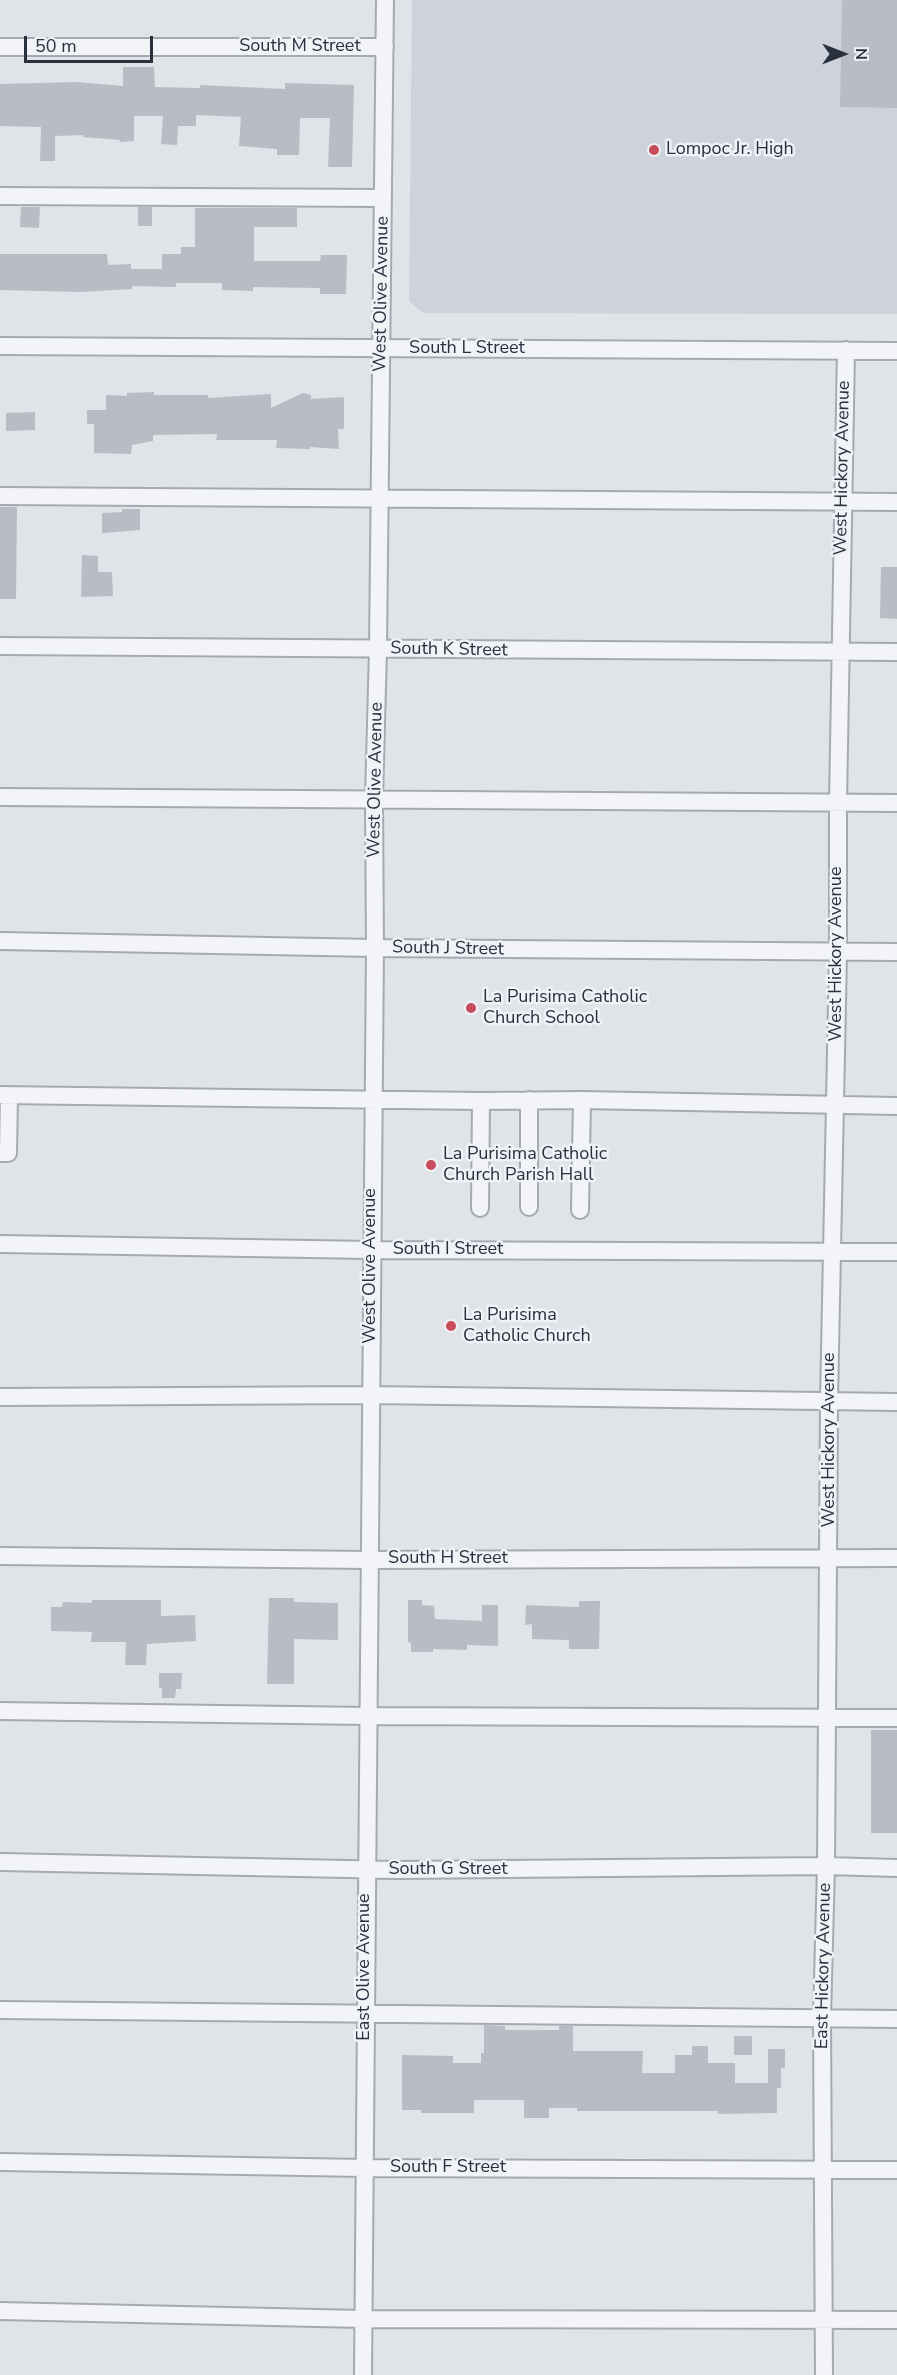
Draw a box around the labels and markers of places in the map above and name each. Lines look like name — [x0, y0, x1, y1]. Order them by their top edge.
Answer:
place label: Lompoc Jr. High — [666, 139, 794, 161]
marker: Lompoc Jr. High — [647, 143, 661, 157]
place label: La Purisima Catholic Church School — [483, 987, 647, 1030]
marker: La Purisima Catholic Church School — [464, 1001, 478, 1015]
place label: La Purisima Catholic Church Parish Hall — [443, 1144, 607, 1186]
marker: La Purisima Catholic Church Parish Hall — [424, 1158, 438, 1172]
place label: La Purisima Catholic Church — [463, 1305, 591, 1348]
marker: La Purisima Catholic Church — [444, 1319, 458, 1333]

